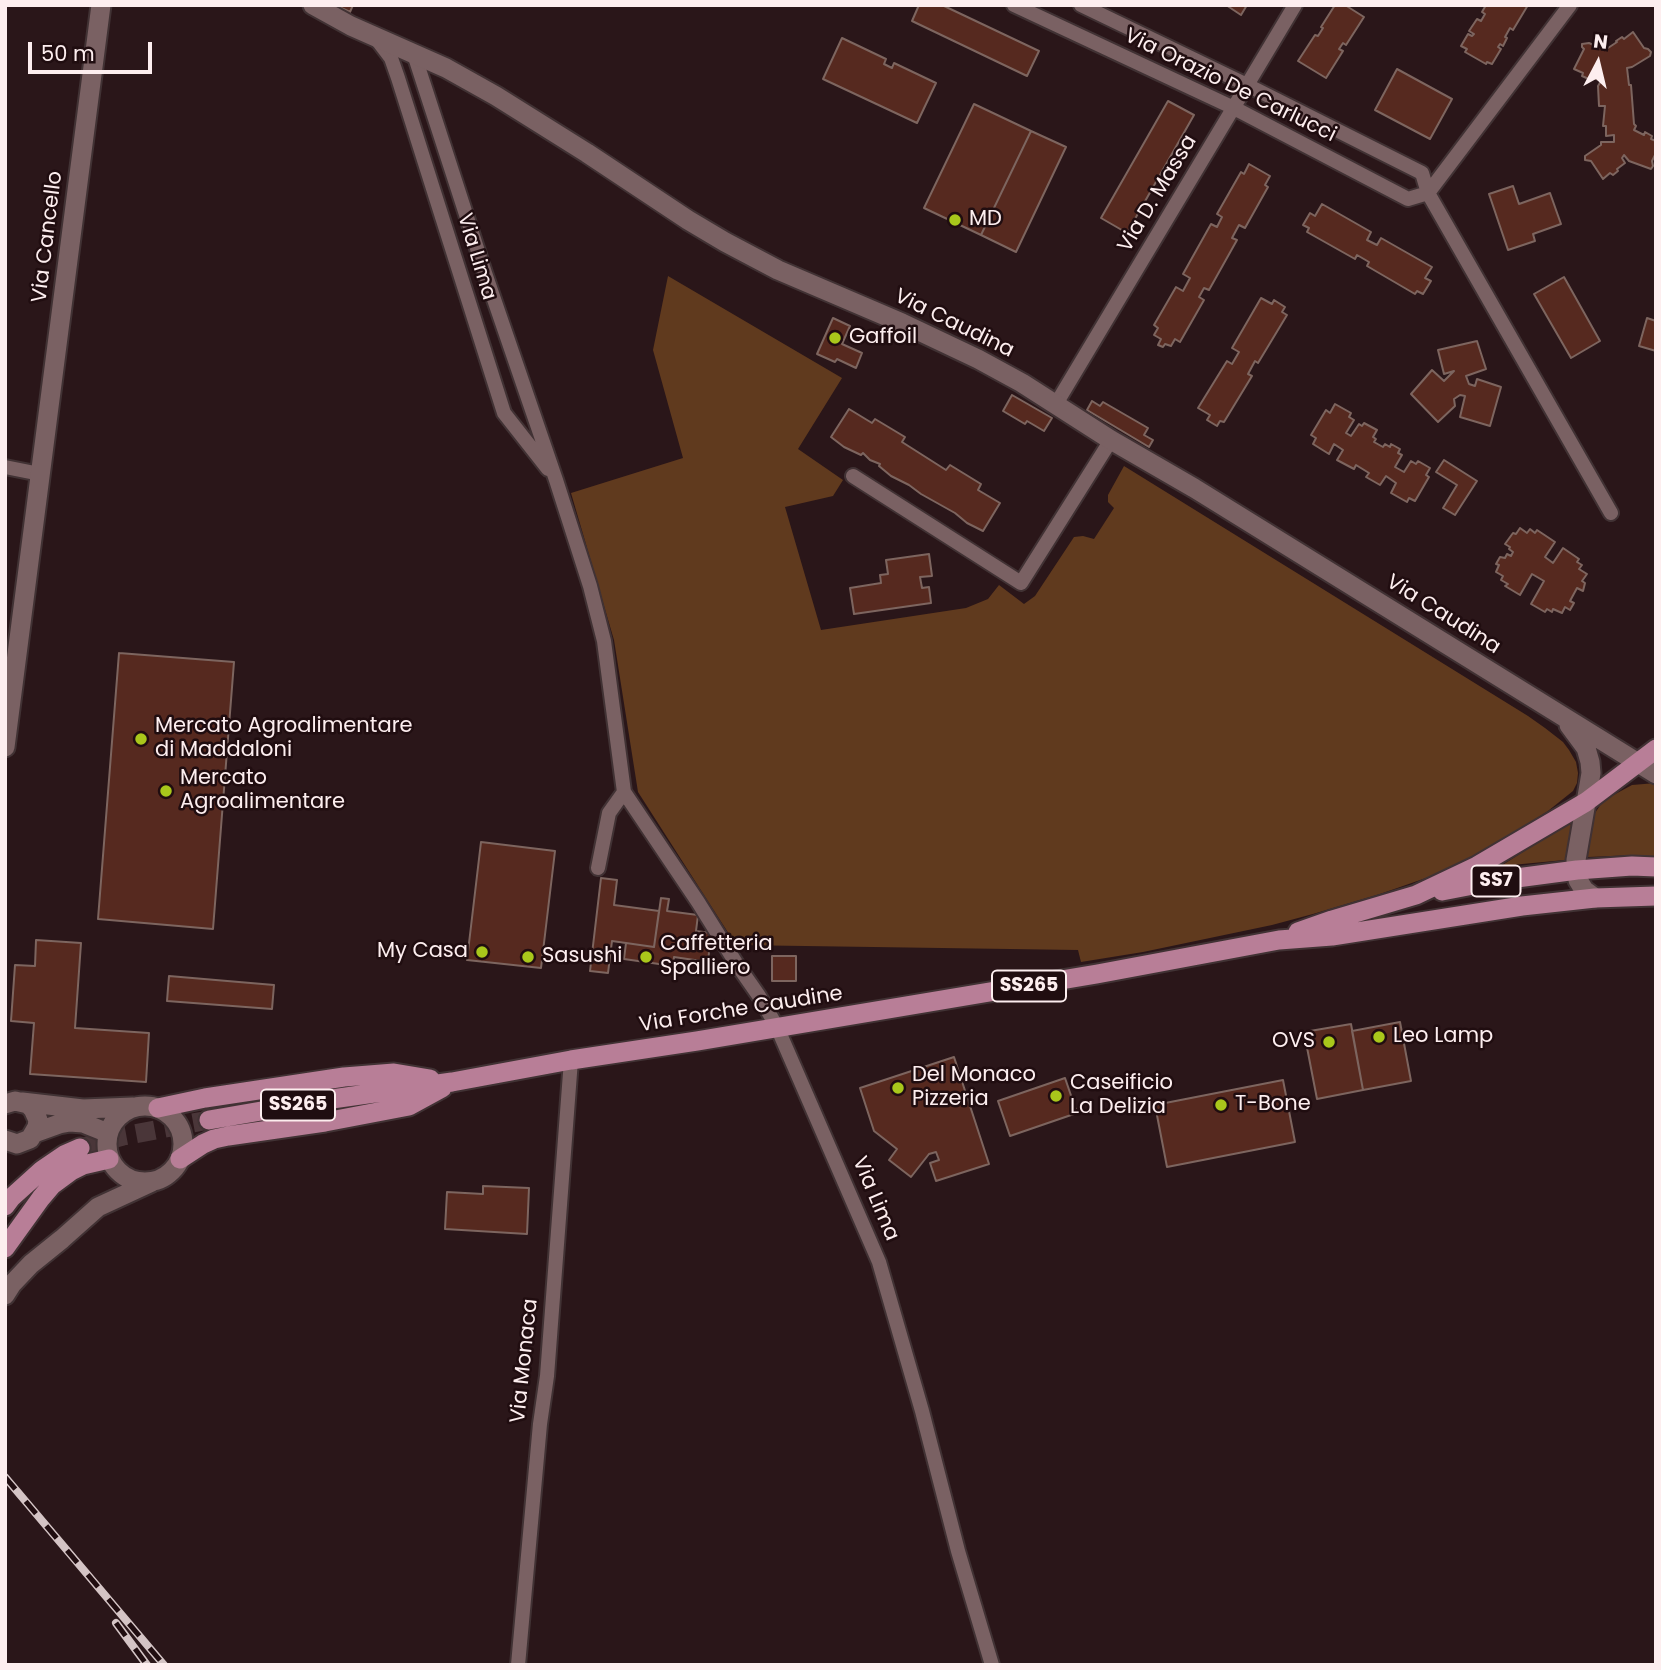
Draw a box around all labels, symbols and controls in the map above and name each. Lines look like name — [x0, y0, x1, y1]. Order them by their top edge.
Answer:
street label: Via Orazio De Carlucci — [1120, 24, 1340, 148]
text: N — [1592, 27, 1609, 56]
scale bar — [32, 28, 156, 72]
north arrow — [1563, 28, 1633, 98]
text: 50 m — [41, 39, 95, 68]
street label: Via D. Massa — [1113, 131, 1203, 257]
street label: Via Cancello — [27, 170, 69, 304]
place label: MD — [969, 207, 1002, 233]
street label: Via Lima — [451, 211, 501, 303]
marker: MD — [947, 212, 963, 228]
street label: Via Caudina — [890, 284, 1018, 364]
place label: Gaffoil — [849, 325, 917, 351]
marker: Gaffoil — [827, 330, 843, 346]
street label: Via Caudina — [1381, 570, 1505, 660]
place label: Mercato Agroalimentare di Maddaloni — [155, 714, 413, 764]
marker: Mercato Agroalimentare di Maddaloni — [133, 731, 149, 747]
place label: Mercato Agroalimentare — [180, 766, 345, 816]
marker: Mercato Agroalimentare — [158, 783, 174, 799]
road number: SS7 — [1472, 866, 1520, 897]
place label: Caffetteria Spalliero — [660, 932, 773, 982]
place label: My Casa — [377, 939, 468, 965]
marker: My Casa — [474, 944, 490, 960]
place label: Sasushi — [542, 944, 622, 970]
marker: Sasushi — [520, 949, 536, 965]
marker: Caffetteria Spalliero — [638, 949, 654, 965]
road number: SS265 — [992, 970, 1066, 1002]
street label: Via Forche Caudine — [638, 981, 844, 1039]
place label: Leo Lamp — [1393, 1024, 1493, 1050]
place label: OVS — [1272, 1029, 1315, 1055]
marker: Leo Lamp — [1371, 1029, 1387, 1045]
marker: OVS — [1321, 1034, 1337, 1050]
place label: Del Monaco Pizzeria — [912, 1063, 1036, 1113]
place label: Caseificio La Delizia — [1070, 1071, 1173, 1121]
marker: Del Monaco Pizzeria — [890, 1080, 906, 1096]
marker: Caseificio La Delizia — [1048, 1088, 1064, 1104]
road number: SS265 — [261, 1090, 335, 1120]
place label: T-Bone — [1235, 1092, 1311, 1118]
marker: T-Bone — [1213, 1097, 1229, 1113]
street label: Via Lima — [846, 1153, 904, 1245]
street label: Via Monaca — [506, 1297, 544, 1425]

